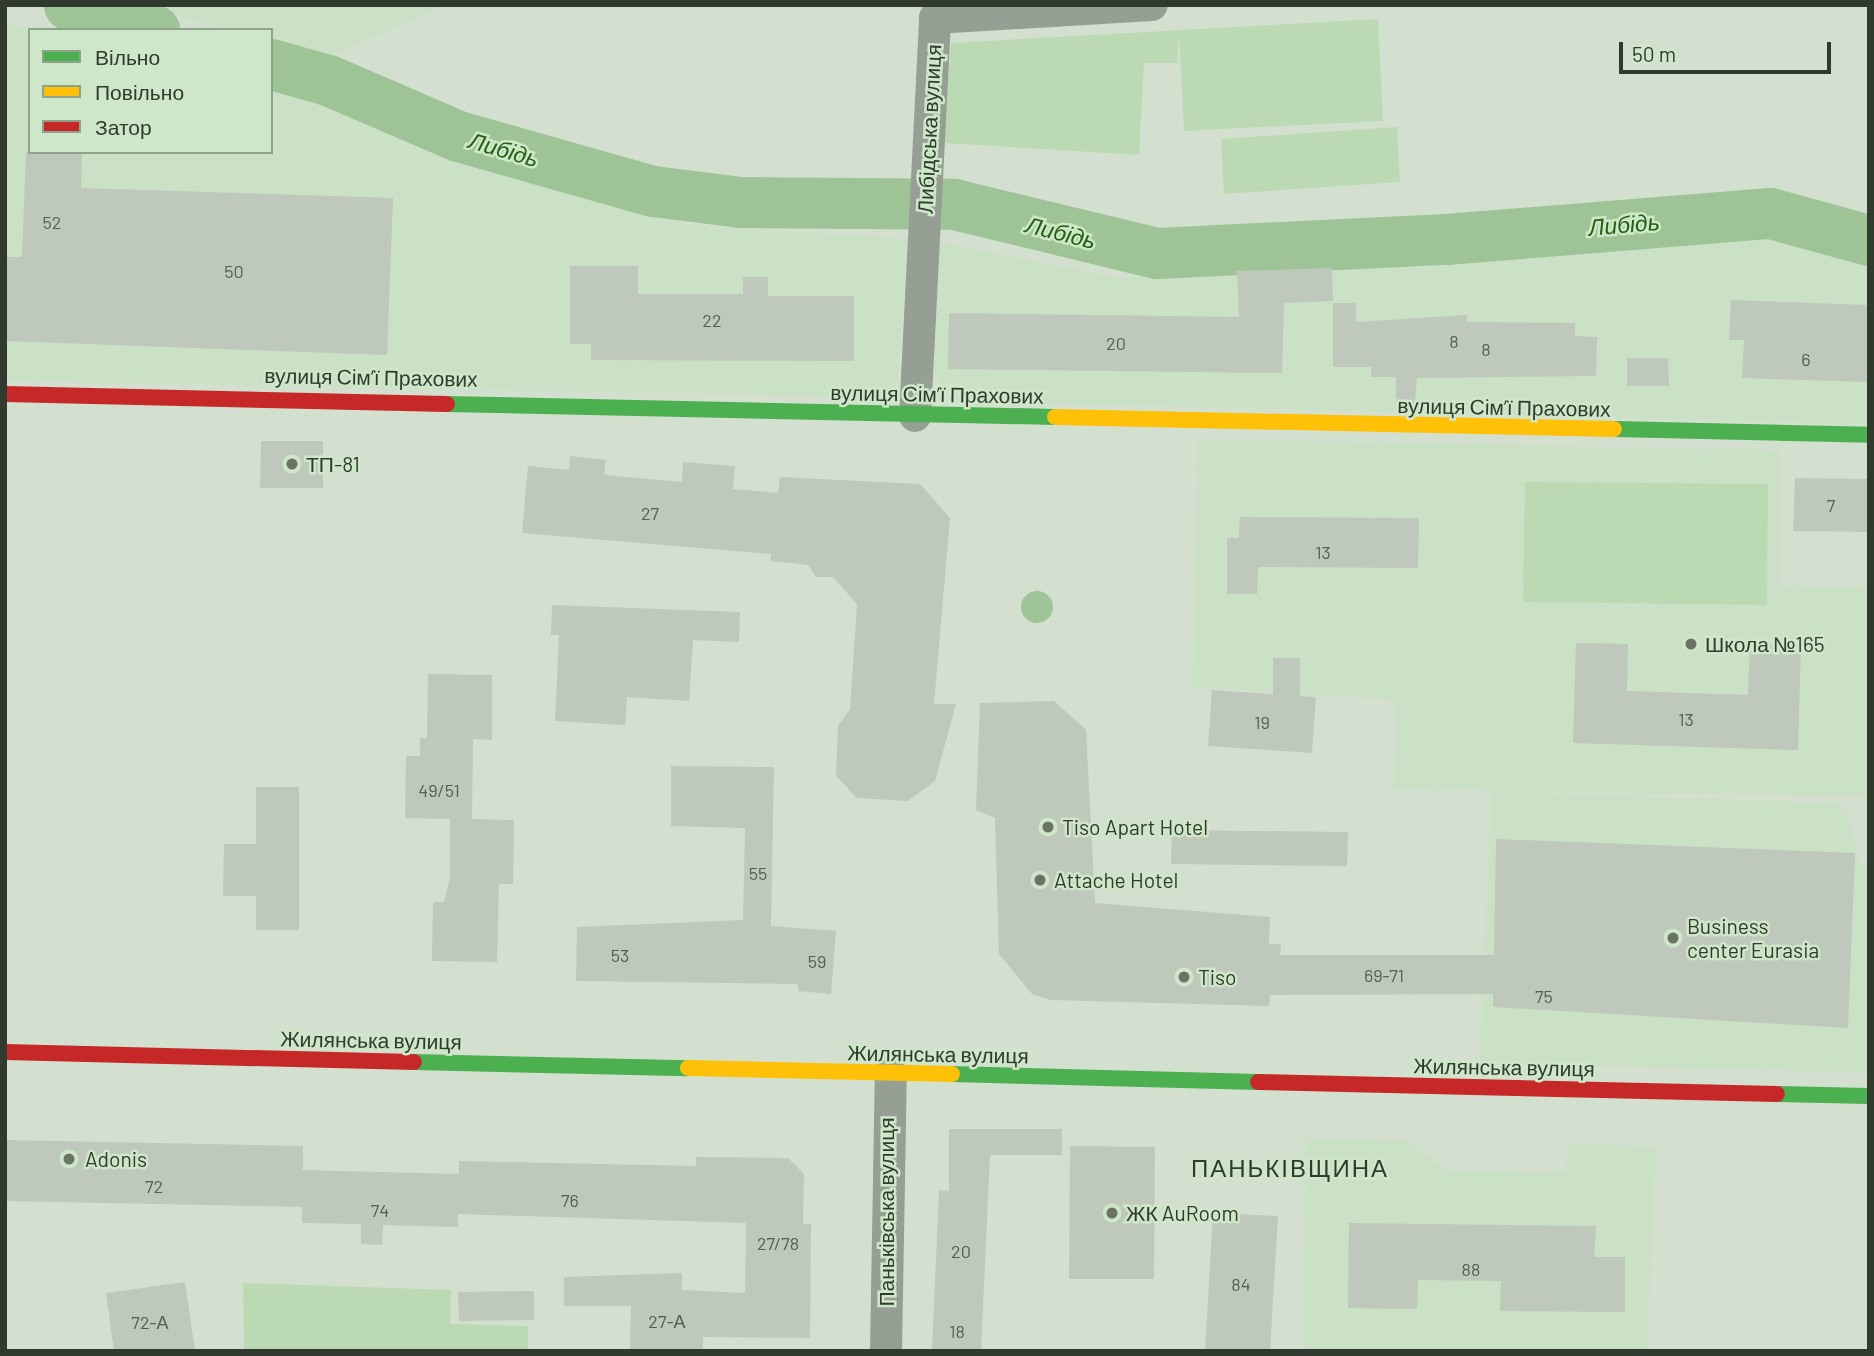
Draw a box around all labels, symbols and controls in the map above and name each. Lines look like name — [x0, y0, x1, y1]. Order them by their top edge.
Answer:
legend — [28, 28, 273, 154]
scale bar — [1622, 28, 1834, 72]
text: 50 m — [1632, 41, 1676, 66]
text: Вільно — [95, 44, 160, 69]
street label: Либідська вулиця — [912, 44, 946, 214]
text: Повільно — [95, 79, 184, 104]
text: Затор — [95, 114, 152, 139]
water label: Либідь — [466, 126, 542, 172]
water label: Либідь — [1587, 207, 1661, 241]
water label: Либідь — [1023, 210, 1099, 254]
house number: 52 — [43, 211, 61, 233]
house number: 50 — [224, 260, 244, 282]
house number: 22 — [702, 309, 722, 331]
house number: 8 — [1449, 330, 1459, 352]
house number: 20 — [1106, 332, 1126, 354]
house number: 8 — [1481, 338, 1491, 360]
house number: 6 — [1801, 348, 1811, 370]
street label: вулиця Сімʼї Прахових — [264, 363, 478, 391]
street label: вулиця Сімʼї Прахових — [830, 380, 1044, 408]
street label: вулиця Сімʼї Прахових — [1397, 393, 1611, 421]
place label: ТП-81 — [306, 451, 360, 477]
marker: ТП-81 — [284, 456, 300, 472]
house number: 7 — [1827, 494, 1835, 516]
house number: 27 — [641, 502, 659, 524]
house number: 13 — [1315, 541, 1331, 563]
place label: Школа №165 — [1705, 631, 1825, 657]
marker: Школа №165 — [1683, 636, 1699, 652]
house number: 13 — [1678, 708, 1694, 730]
house number: 19 — [1254, 711, 1270, 733]
house number: 49/51 — [418, 779, 460, 801]
place label: Tiso Apart Hotel — [1062, 814, 1208, 840]
marker: Tiso Apart Hotel — [1040, 819, 1056, 835]
house number: 55 — [749, 862, 767, 884]
place label: Attache Hotel — [1054, 867, 1178, 893]
marker: Attache Hotel — [1032, 872, 1048, 888]
place label: Business center Eurasia — [1687, 913, 1819, 963]
marker: Business center Eurasia — [1665, 930, 1681, 946]
house number: 53 — [611, 944, 629, 966]
house number: 59 — [808, 950, 826, 972]
place label: Tiso — [1198, 964, 1237, 990]
house number: 69-71 — [1364, 964, 1404, 986]
marker: Tiso — [1176, 969, 1192, 985]
house number: 75 — [1535, 985, 1553, 1007]
street label: Жилянська вулиця — [280, 1026, 462, 1054]
street label: Жилянська вулиця — [847, 1040, 1029, 1068]
street label: Жилянська вулиця — [1413, 1053, 1595, 1081]
street label: Паньківська вулиця — [873, 1117, 899, 1307]
place label: Adonis — [85, 1146, 147, 1172]
marker: Adonis — [59, 1149, 79, 1169]
district label: ПАНЬКІВЩИНА — [1192, 1154, 1388, 1182]
house number: 72 — [145, 1175, 163, 1197]
house number: 76 — [561, 1189, 579, 1211]
house number: 74 — [371, 1199, 389, 1221]
place label: ЖК AuRoom — [1126, 1200, 1239, 1226]
marker: ЖК AuRoom — [1104, 1205, 1120, 1221]
house number: 27/78 — [757, 1232, 799, 1254]
house number: 20 — [951, 1240, 971, 1262]
house number: 88 — [1462, 1258, 1480, 1280]
house number: 84 — [1231, 1273, 1251, 1295]
house number: 27-А — [648, 1310, 686, 1332]
house number: 72-А — [131, 1311, 169, 1333]
house number: 18 — [949, 1320, 965, 1342]

